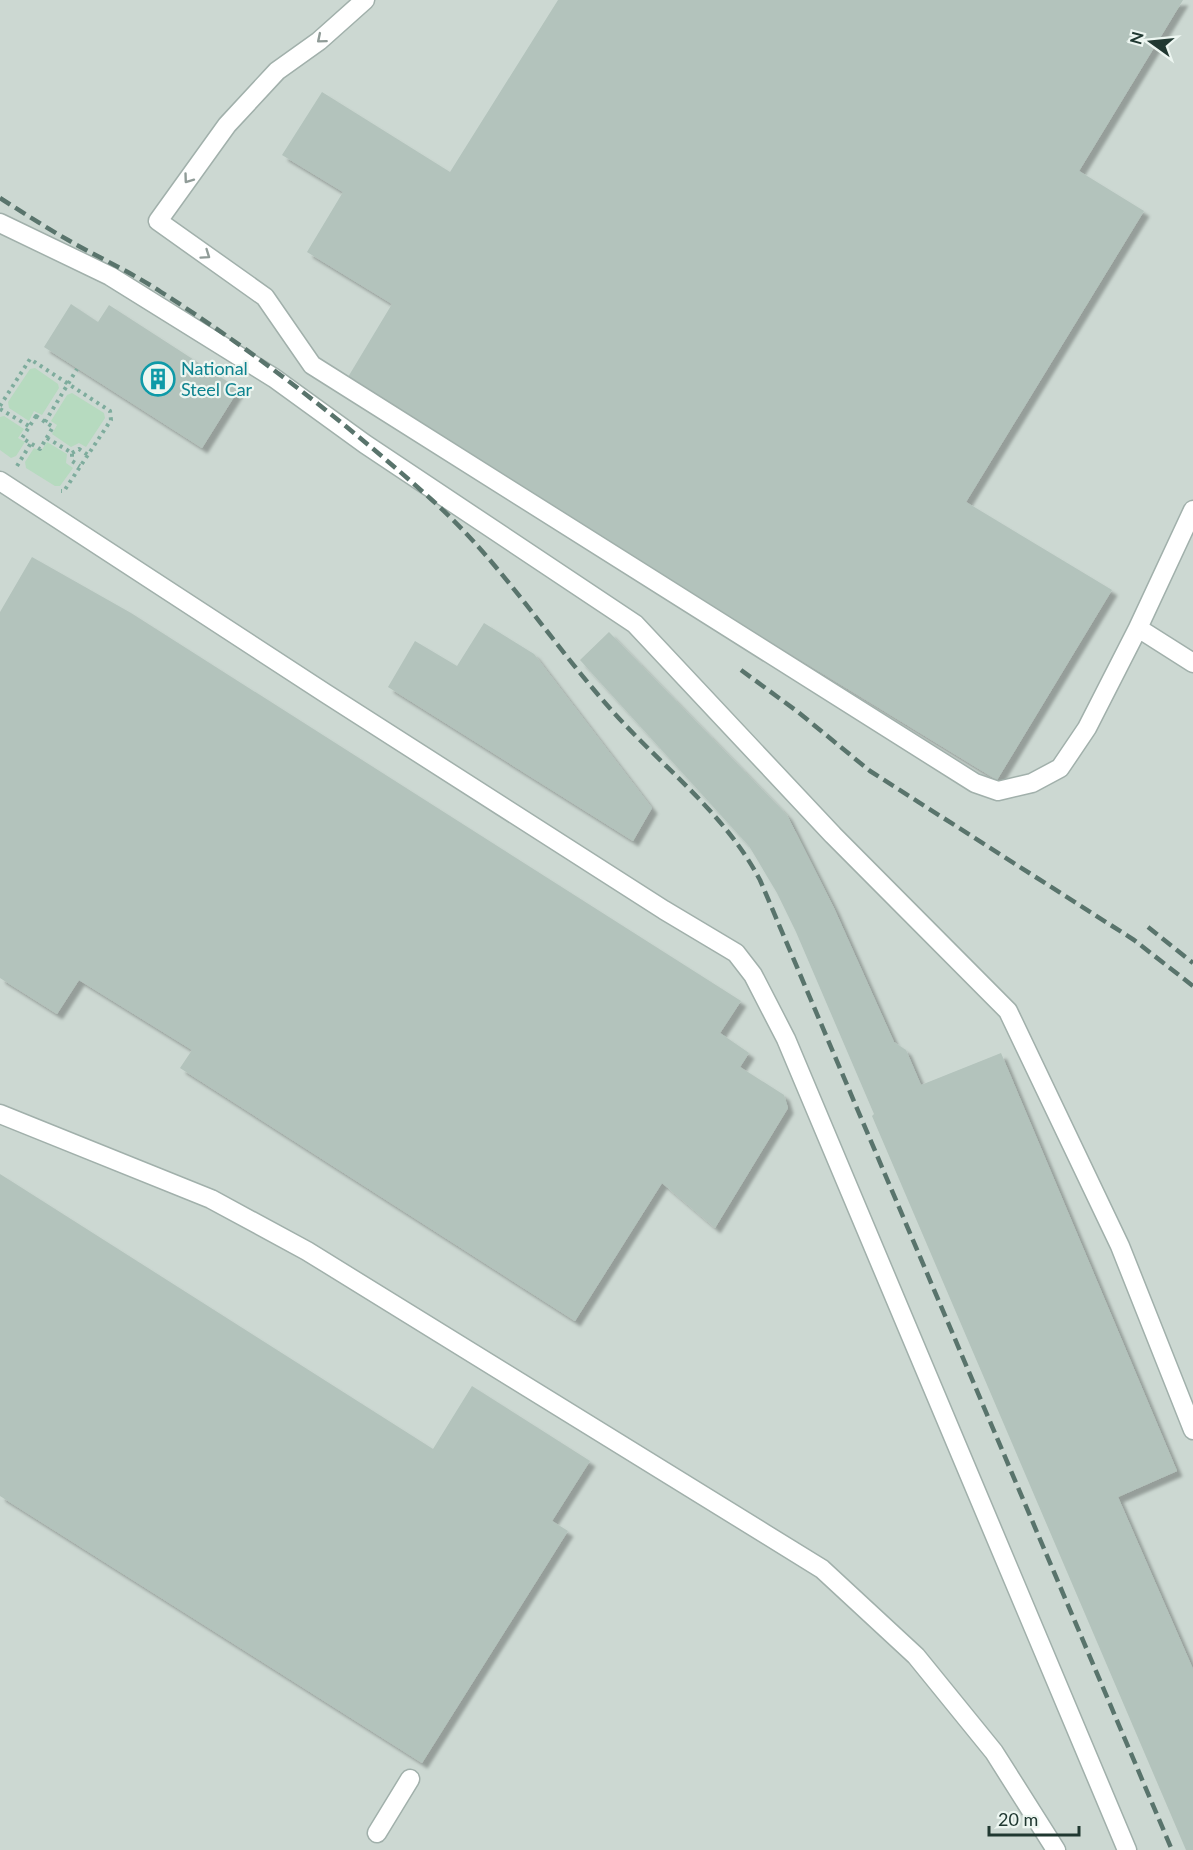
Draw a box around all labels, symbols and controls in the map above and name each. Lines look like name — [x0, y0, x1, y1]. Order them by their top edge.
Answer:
north arrow — [1121, 12, 1181, 72]
text: N — [1125, 30, 1147, 46]
one-way arrow — [317, 32, 328, 43]
one-way arrow — [184, 173, 195, 184]
one-way arrow — [199, 247, 210, 258]
place label: National Steel Car — [181, 357, 253, 400]
building icon: National Steel Car — [140, 361, 176, 397]
scale bar — [989, 1799, 1079, 1837]
text: 20 m — [998, 1808, 1038, 1830]

